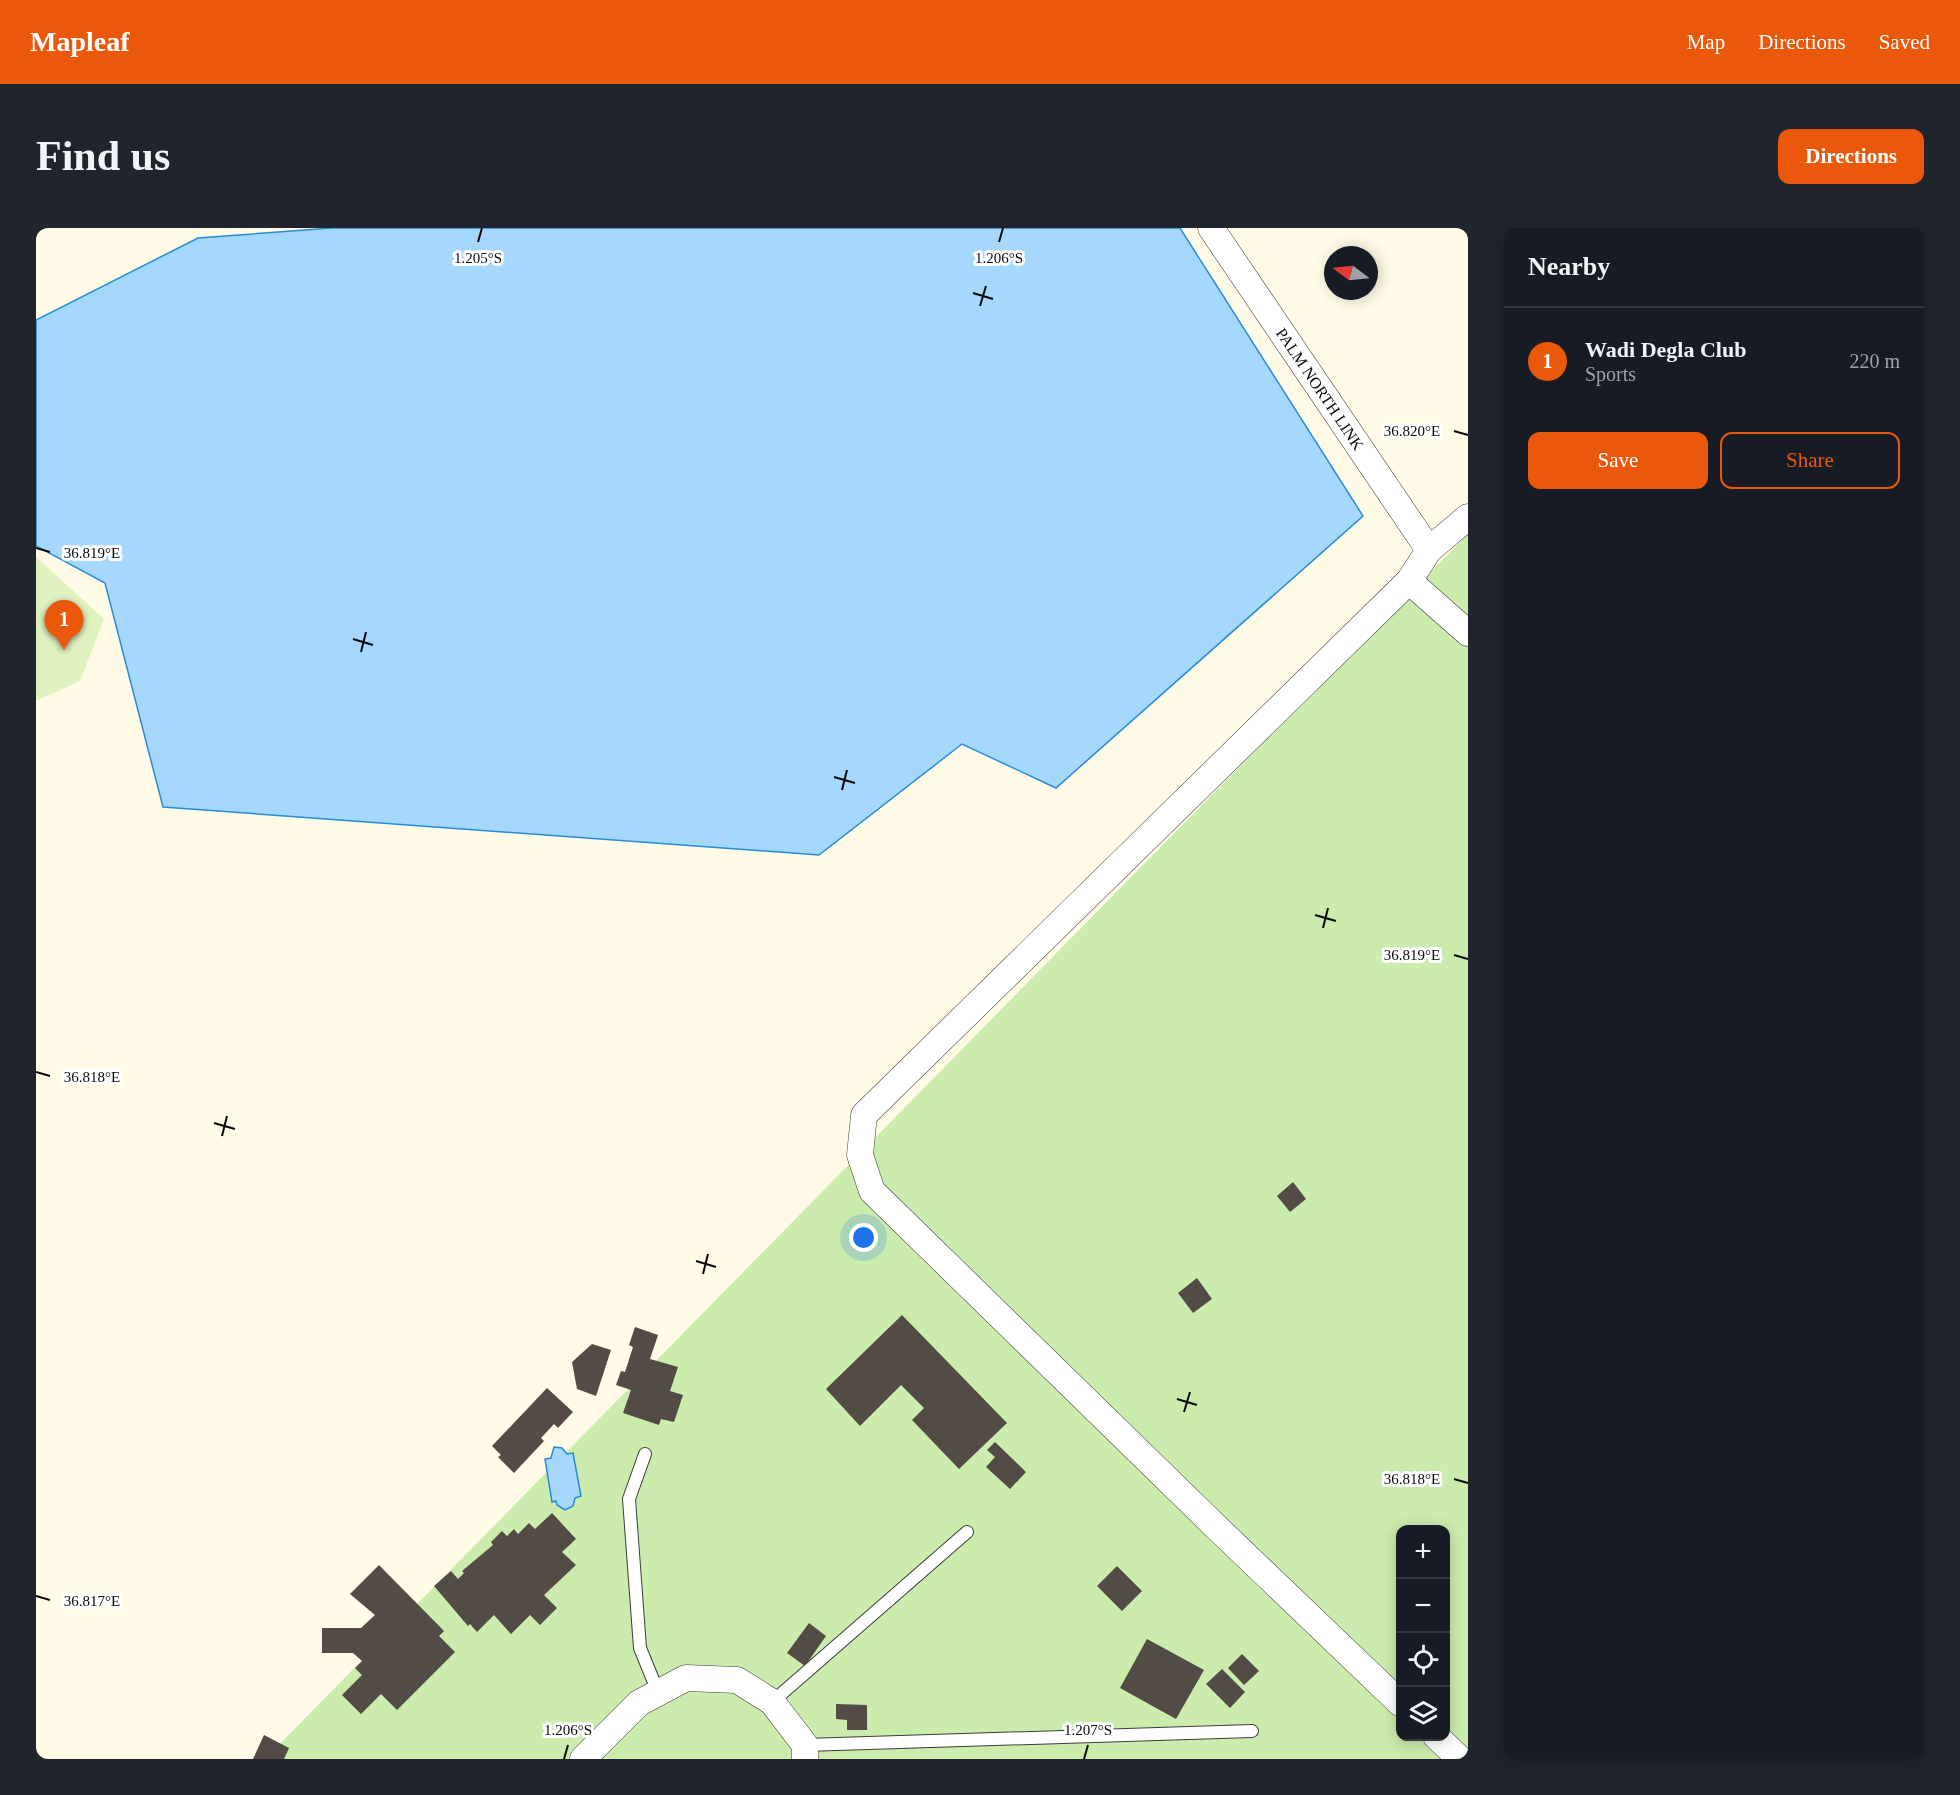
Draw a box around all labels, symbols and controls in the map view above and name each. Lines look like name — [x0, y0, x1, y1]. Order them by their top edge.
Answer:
text: Mapleaf — [30, 26, 130, 57]
text: Map — [1687, 30, 1725, 54]
text: Directions — [1758, 30, 1846, 54]
text: Saved — [1879, 30, 1930, 54]
button: Directions — [1778, 129, 1924, 184]
text: Find us — [36, 133, 170, 179]
north arrow — [1324, 246, 1378, 300]
text: 1.205°S — [454, 250, 502, 266]
text: 1.206°S — [975, 250, 1023, 266]
text: Nearby — [1528, 252, 1610, 281]
street label: PALM NORTH LINK — [1273, 325, 1367, 454]
text: Wadi Degla Club — [1585, 337, 1746, 362]
text: 1 — [1543, 350, 1553, 372]
text: 220 m — [1849, 350, 1900, 372]
text: Sports — [1585, 363, 1636, 385]
text: 36.820°E — [1384, 423, 1440, 439]
button: Save — [1528, 432, 1708, 489]
button: Share — [1720, 432, 1900, 489]
text: 36.819°E — [64, 545, 120, 561]
pin: 1 — [45, 600, 84, 650]
text: 36.819°E — [1384, 947, 1440, 963]
text: 36.818°E — [64, 1069, 120, 1085]
your location — [849, 1223, 878, 1252]
text: 36.818°E — [1384, 1471, 1440, 1487]
map controls — [1396, 1525, 1450, 1741]
button: + — [1396, 1525, 1450, 1579]
button: − — [1396, 1579, 1450, 1633]
text: 36.817°E — [64, 1593, 120, 1609]
button: locate — [1396, 1633, 1450, 1687]
button: layers — [1396, 1687, 1450, 1741]
text: 1.206°S — [544, 1722, 592, 1738]
text: 1.207°S — [1064, 1722, 1112, 1738]

